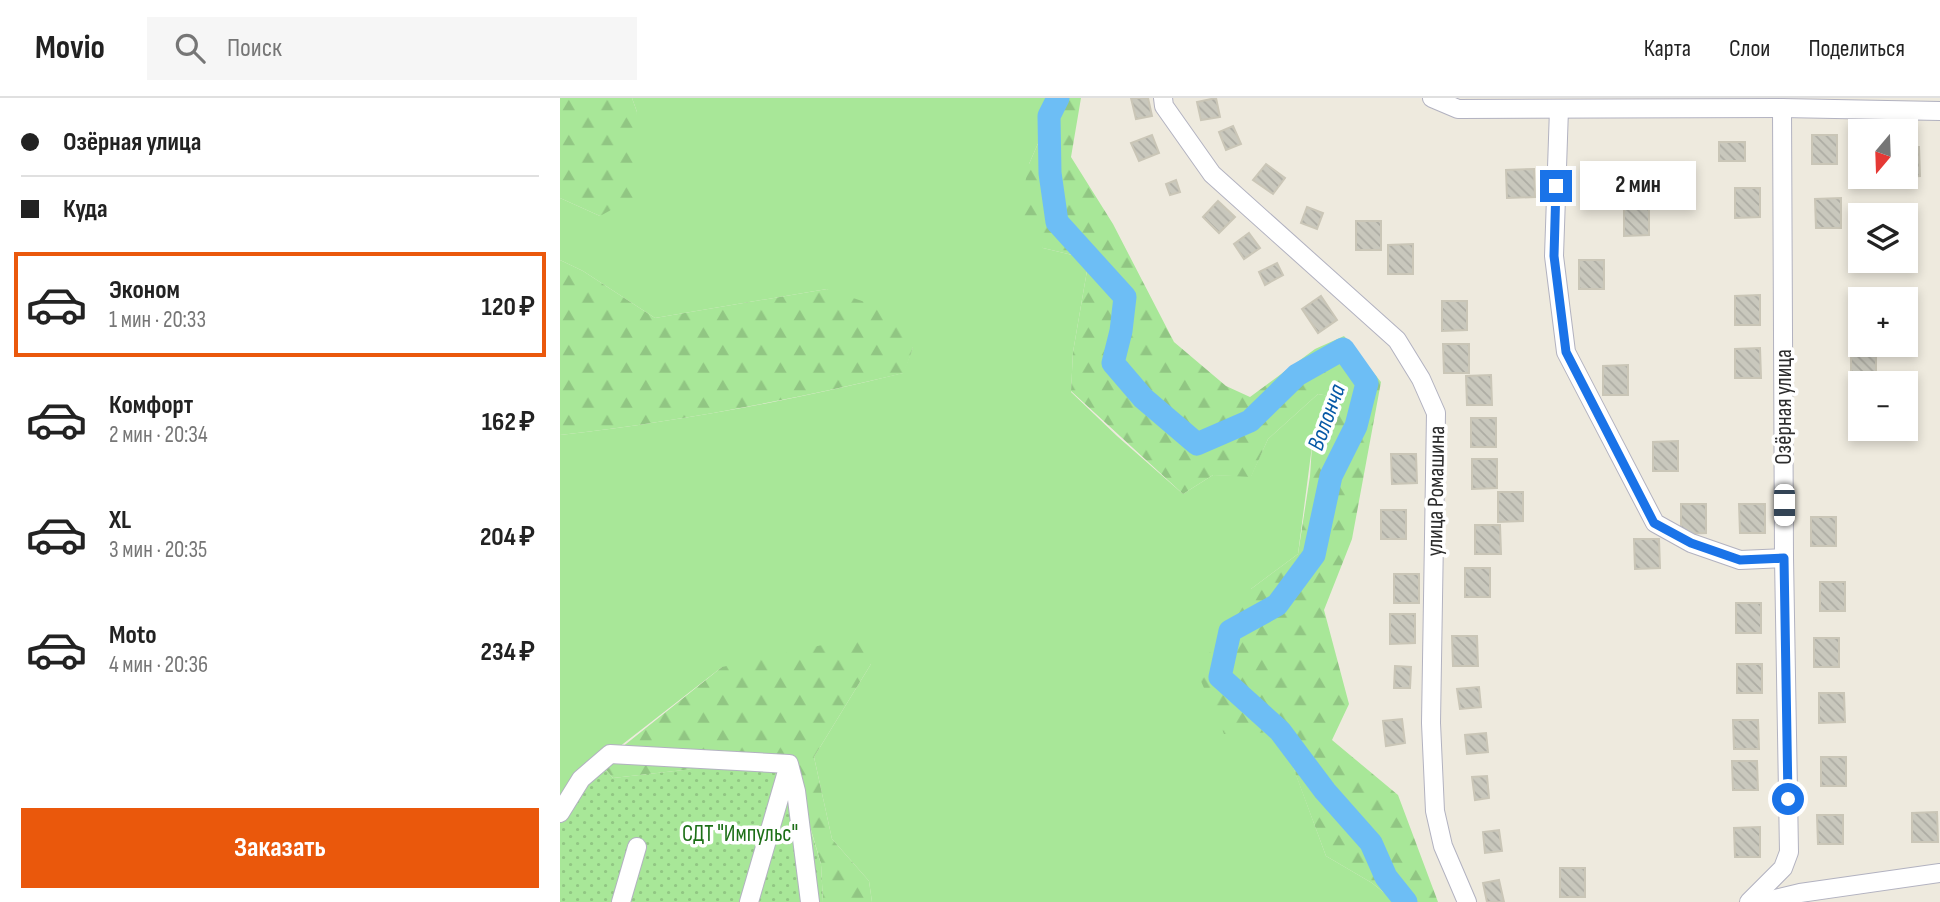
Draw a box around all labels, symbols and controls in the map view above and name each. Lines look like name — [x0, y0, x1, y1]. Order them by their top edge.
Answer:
search box — [147, 17, 637, 80]
text: Movio — [35, 28, 105, 68]
icon: search — [171, 29, 209, 67]
text: Поиск — [227, 33, 282, 64]
text: Карта — [1644, 34, 1691, 63]
text: Слои — [1729, 34, 1770, 63]
text: Поделиться — [1808, 34, 1905, 63]
north arrow — [1848, 119, 1918, 189]
map controls — [1848, 119, 1918, 441]
text: Озёрная улица — [63, 127, 202, 158]
callout: 2 мин — [1580, 162, 1696, 210]
route end — [1540, 170, 1572, 202]
text: 2 мин — [1615, 171, 1661, 199]
text: Куда — [63, 194, 108, 225]
button: layers — [1848, 203, 1918, 273]
icon: car — [25, 273, 88, 336]
text: Эконом — [109, 275, 180, 306]
button: + — [1848, 287, 1918, 357]
text: 120 ₽ — [482, 292, 535, 323]
text: 1 мин · 20:33 — [109, 306, 206, 334]
street label: Озёрная улица — [1770, 349, 1798, 465]
button: − — [1848, 371, 1918, 441]
water label: Волонча — [1301, 380, 1352, 454]
icon: car — [25, 388, 88, 451]
text: Комфорт — [109, 390, 193, 421]
text: 162 ₽ — [482, 407, 535, 438]
text: 2 мин · 20:34 — [109, 421, 208, 449]
street label: улица Ромашина — [1421, 425, 1451, 557]
car — [1774, 484, 1795, 526]
icon: car — [25, 503, 88, 566]
text: XL — [109, 505, 131, 536]
text: 204 ₽ — [480, 522, 535, 553]
text: 3 мин · 20:35 — [109, 536, 207, 564]
icon: car — [25, 618, 88, 681]
text: Moto — [109, 620, 157, 651]
text: 234 ₽ — [481, 637, 535, 668]
text: 4 мин · 20:36 — [109, 651, 208, 679]
route start — [1772, 783, 1804, 815]
button: Заказать — [21, 808, 539, 888]
park label: СДТ "Импульс" — [682, 820, 798, 848]

